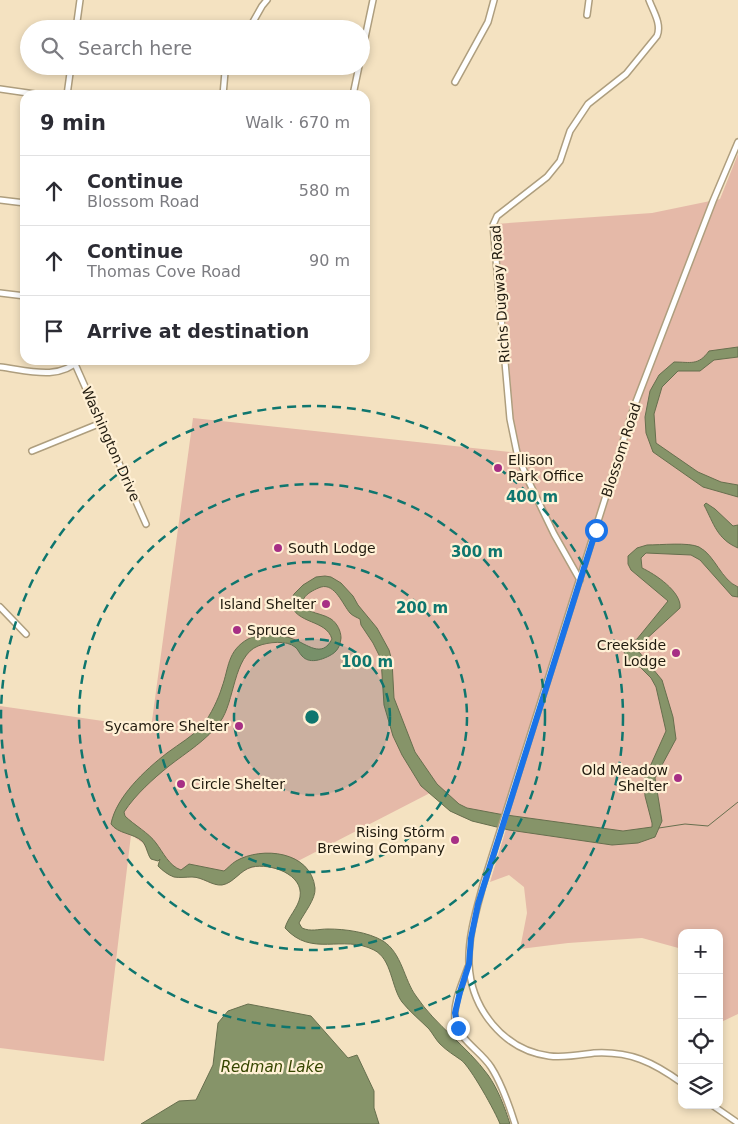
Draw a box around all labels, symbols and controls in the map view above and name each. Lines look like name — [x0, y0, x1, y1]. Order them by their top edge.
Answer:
search box — [20, 20, 370, 75]
icon: search — [38, 34, 66, 62]
text: Search here — [78, 37, 192, 59]
text: 9 min — [40, 111, 106, 135]
text: Walk · 670 m — [245, 113, 350, 132]
text: Continue — [87, 170, 183, 192]
icon: ahead — [40, 177, 68, 205]
text: 580 m — [299, 181, 350, 200]
text: Blossom Road — [87, 192, 200, 211]
street label: Richs Dugway Road — [487, 224, 513, 364]
text: Continue — [87, 240, 183, 262]
icon: ahead — [40, 247, 68, 275]
text: 90 m — [309, 251, 350, 270]
text: Thomas Cove Road — [87, 262, 241, 281]
icon: arrive — [40, 317, 68, 345]
text: Arrive at destination — [87, 320, 309, 342]
street label: Washington Drive — [78, 384, 144, 504]
street label: Blossom Road — [598, 401, 644, 499]
place label: Ellison Park Office — [508, 452, 584, 484]
marker: Ellison Park Office — [492, 462, 504, 474]
text: 400 m — [506, 488, 558, 506]
route start — [585, 519, 608, 542]
place label: South Lodge — [288, 540, 376, 556]
marker: South Lodge — [272, 542, 284, 554]
text: 300 m — [451, 543, 503, 561]
place label: Island Shelter — [220, 596, 316, 612]
marker: Island Shelter — [320, 598, 332, 610]
text: 200 m — [396, 599, 448, 617]
place label: Spruce — [247, 622, 296, 638]
marker: Spruce — [231, 624, 243, 636]
place label: Creekside Lodge — [597, 637, 666, 669]
marker: Creekside Lodge — [670, 647, 682, 659]
text: 100 m — [341, 653, 393, 671]
centre of rings — [303, 708, 321, 726]
place label: Sycamore Shelter — [105, 718, 229, 734]
marker: Sycamore Shelter — [233, 720, 245, 732]
place label: Old Meadow Shelter — [582, 762, 668, 794]
marker: Old Meadow Shelter — [672, 772, 684, 784]
place label: Circle Shelter — [191, 776, 285, 792]
marker: Circle Shelter — [175, 778, 187, 790]
place label: Rising Storm Brewing Company — [317, 824, 445, 856]
marker: Rising Storm Brewing Company — [449, 834, 461, 846]
map controls — [678, 929, 723, 1109]
button: + — [678, 929, 723, 974]
button: − — [678, 974, 723, 1019]
route end — [447, 1017, 470, 1040]
button: locate — [678, 1019, 723, 1064]
water label: Redman Lake — [221, 1058, 323, 1076]
button: layers — [678, 1064, 723, 1109]

